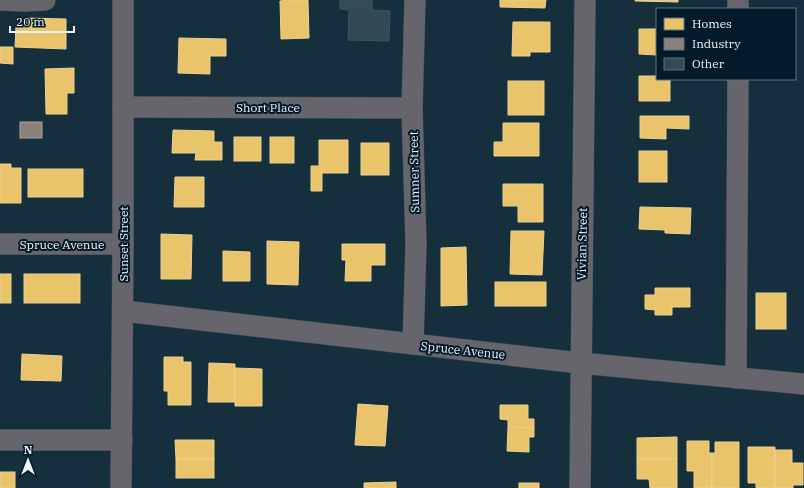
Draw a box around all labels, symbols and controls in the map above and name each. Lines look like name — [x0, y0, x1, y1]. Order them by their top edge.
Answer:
scale bar — [10, 8, 74, 34]
legend — [656, 8, 796, 80]
text: 20 m — [16, 14, 45, 29]
text: Homes — [692, 16, 732, 31]
text: Industry — [692, 36, 741, 51]
text: Other — [692, 56, 725, 71]
street label: Short Place — [236, 100, 300, 115]
street label: Sumner Street — [406, 131, 422, 213]
street label: Sunset Street — [116, 206, 131, 282]
street label: Vivian Street — [574, 208, 590, 280]
street label: Spruce Avenue — [20, 237, 104, 252]
street label: Spruce Avenue — [420, 338, 506, 362]
north arrow — [8, 440, 48, 480]
text: N — [24, 443, 33, 457]

